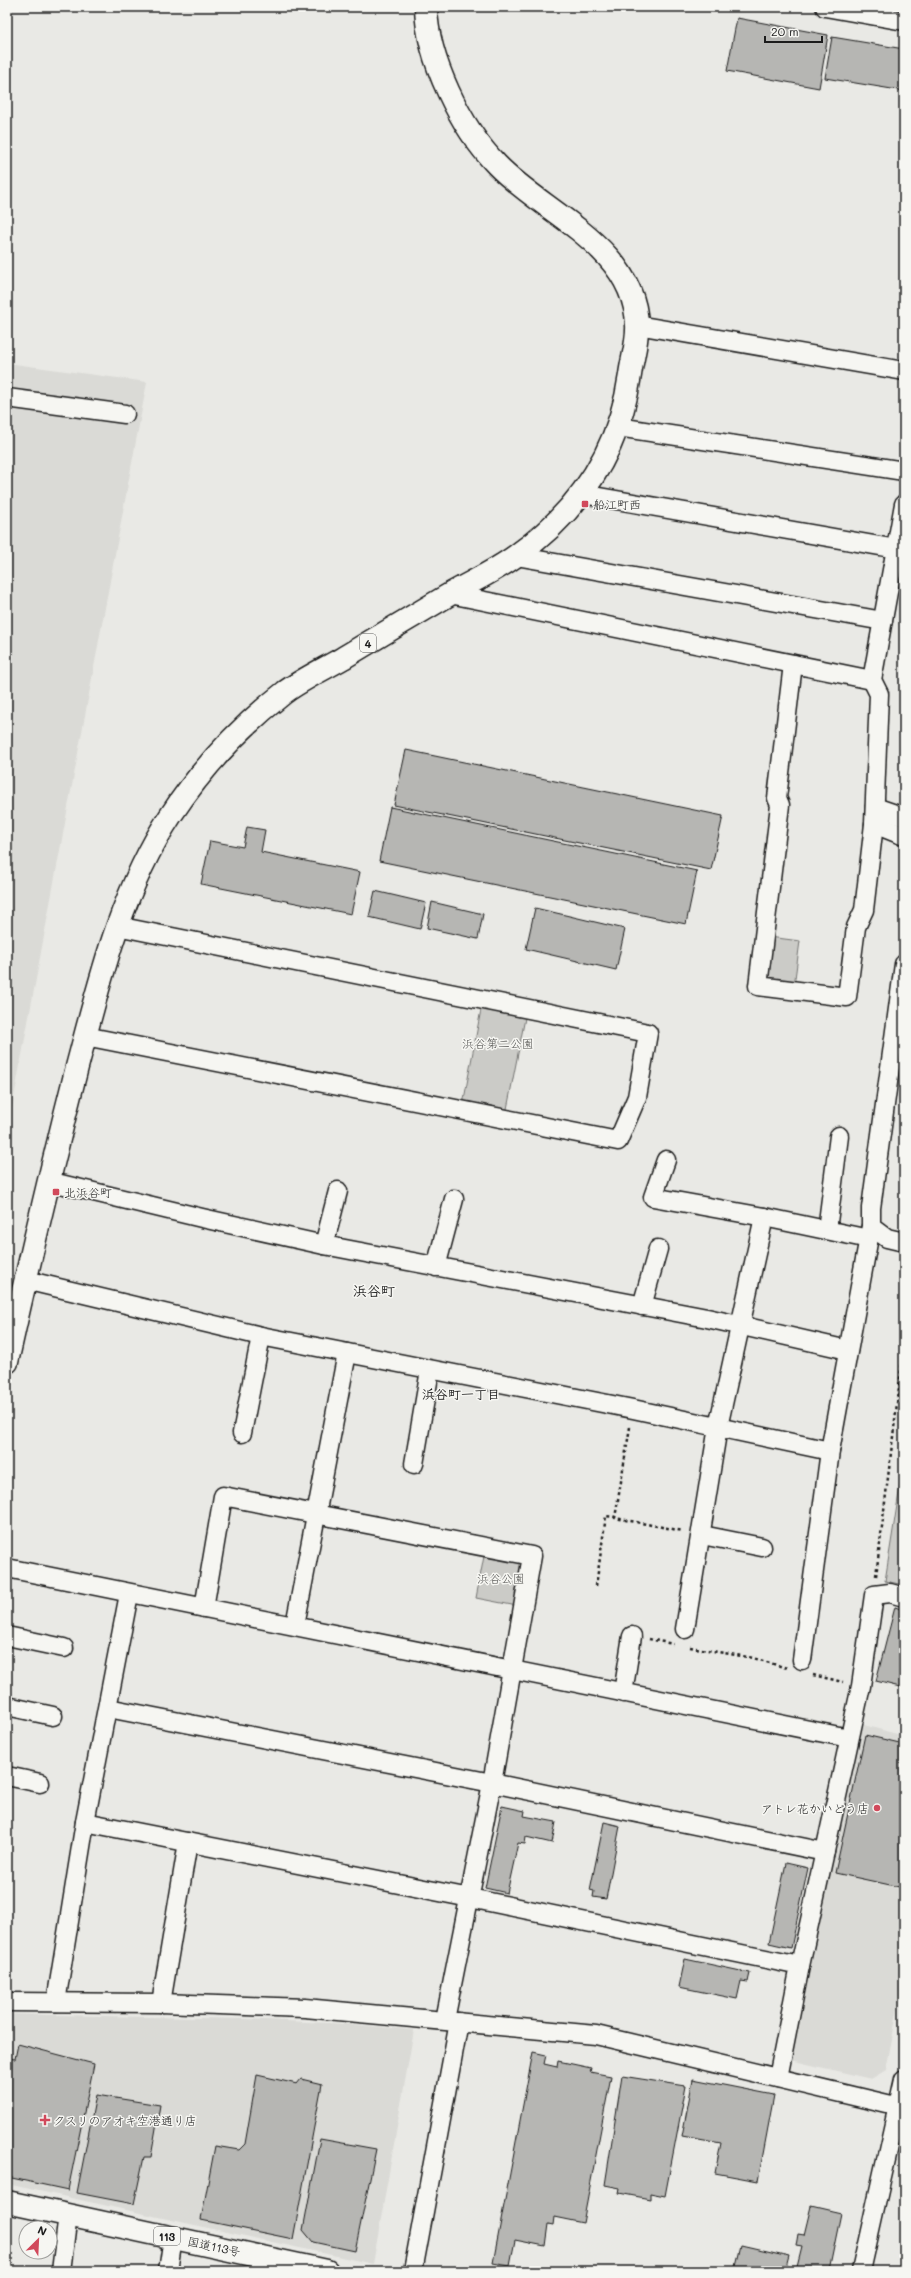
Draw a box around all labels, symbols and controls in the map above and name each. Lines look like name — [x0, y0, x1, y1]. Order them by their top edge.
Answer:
scale bar — [765, 18, 822, 44]
text: 20 m — [771, 23, 799, 39]
place label: 船江町西 — [593, 496, 641, 512]
marker: 船江町西 — [580, 499, 590, 509]
road number: 4 — [360, 634, 376, 652]
park label: 浜谷第二公園 — [462, 1035, 534, 1051]
place label: 北浜谷町 — [64, 1184, 112, 1200]
marker: 北浜谷町 — [51, 1187, 61, 1197]
district label: 浜谷町 — [353, 1281, 395, 1300]
district label: 浜谷町一丁目 — [422, 1385, 500, 1402]
park label: 浜谷公園 — [477, 1570, 525, 1586]
place label: アトレ花かいどう店 — [761, 1800, 869, 1816]
marker: アトレ花かいどう店 — [872, 1803, 882, 1813]
place label: クスリのアオキ空港通り店 — [53, 2112, 197, 2128]
marker: クスリのアオキ空港通り店 — [40, 2115, 50, 2125]
north arrow — [18, 2220, 58, 2260]
text: N — [35, 2222, 49, 2239]
road number: 113 — [154, 2227, 180, 2245]
street label: 国道113号 — [186, 2233, 242, 2259]

